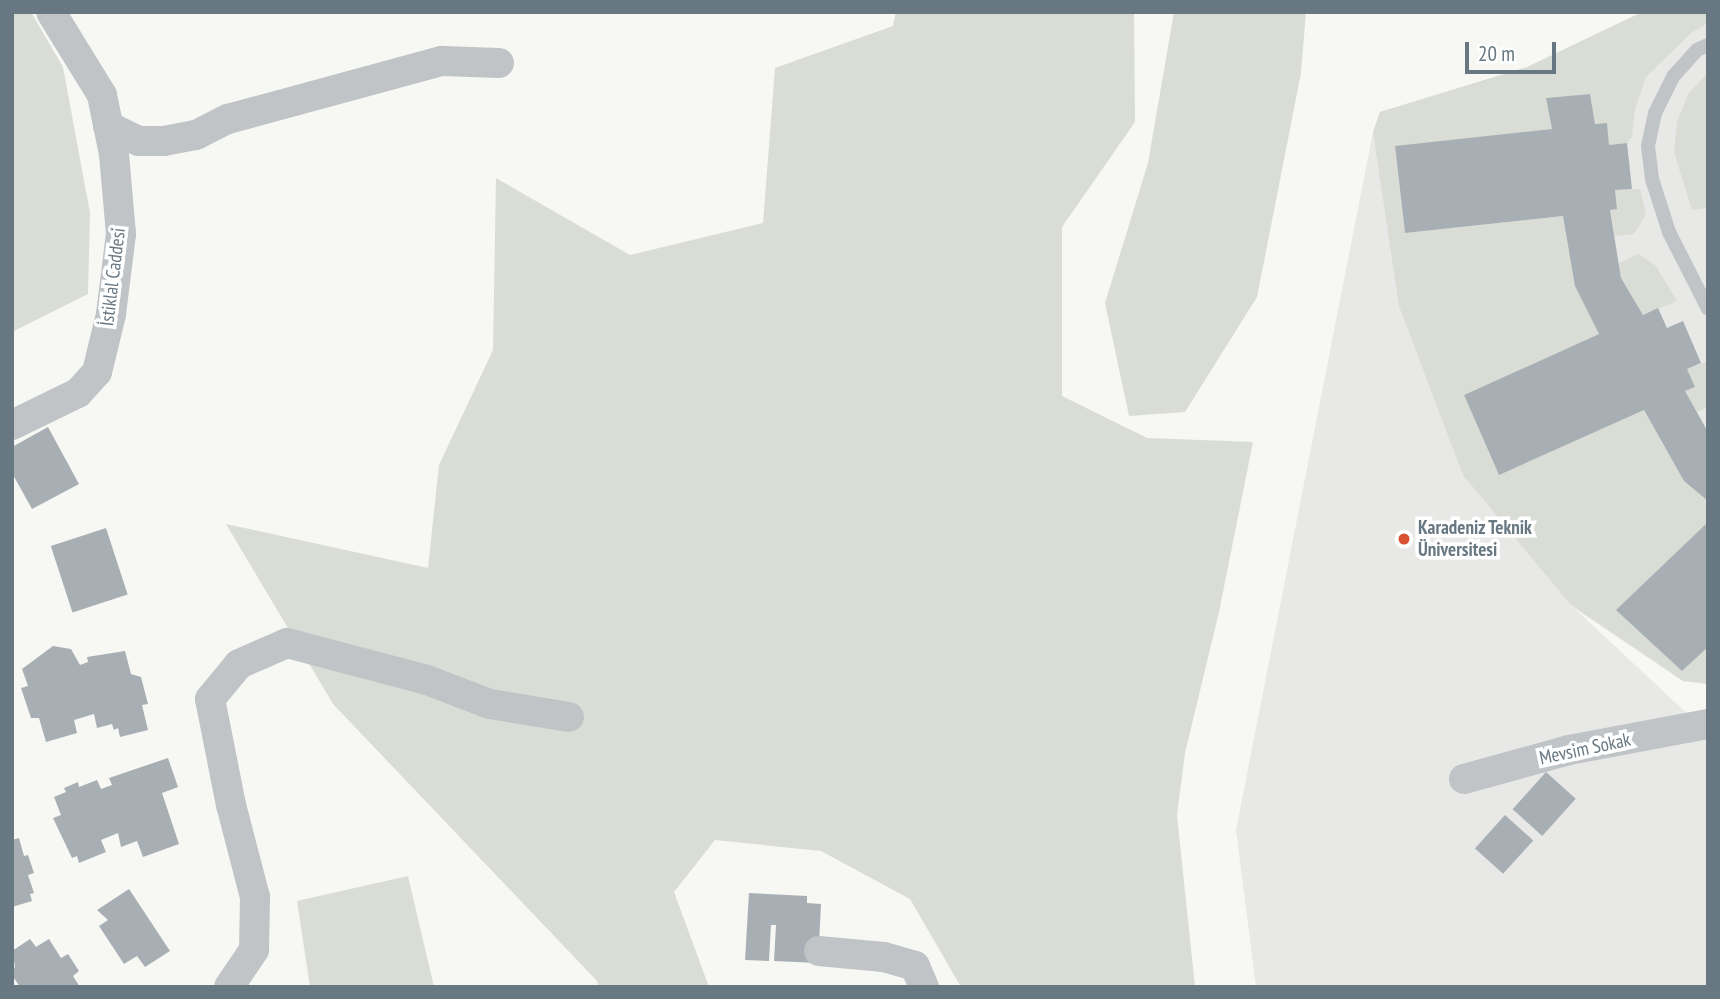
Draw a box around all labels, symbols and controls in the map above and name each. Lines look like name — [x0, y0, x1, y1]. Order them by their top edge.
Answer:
scale bar — [1468, 28, 1559, 72]
text: 20 m — [1478, 40, 1515, 67]
street label: İstiklal Caddesi — [96, 227, 130, 327]
place label: Karadeniz Teknik Üniversitesi — [1418, 517, 1533, 561]
marker: Karadeniz Teknik Üniversitesi — [1396, 531, 1412, 547]
street label: Mevsim Sokak — [1537, 728, 1633, 770]

